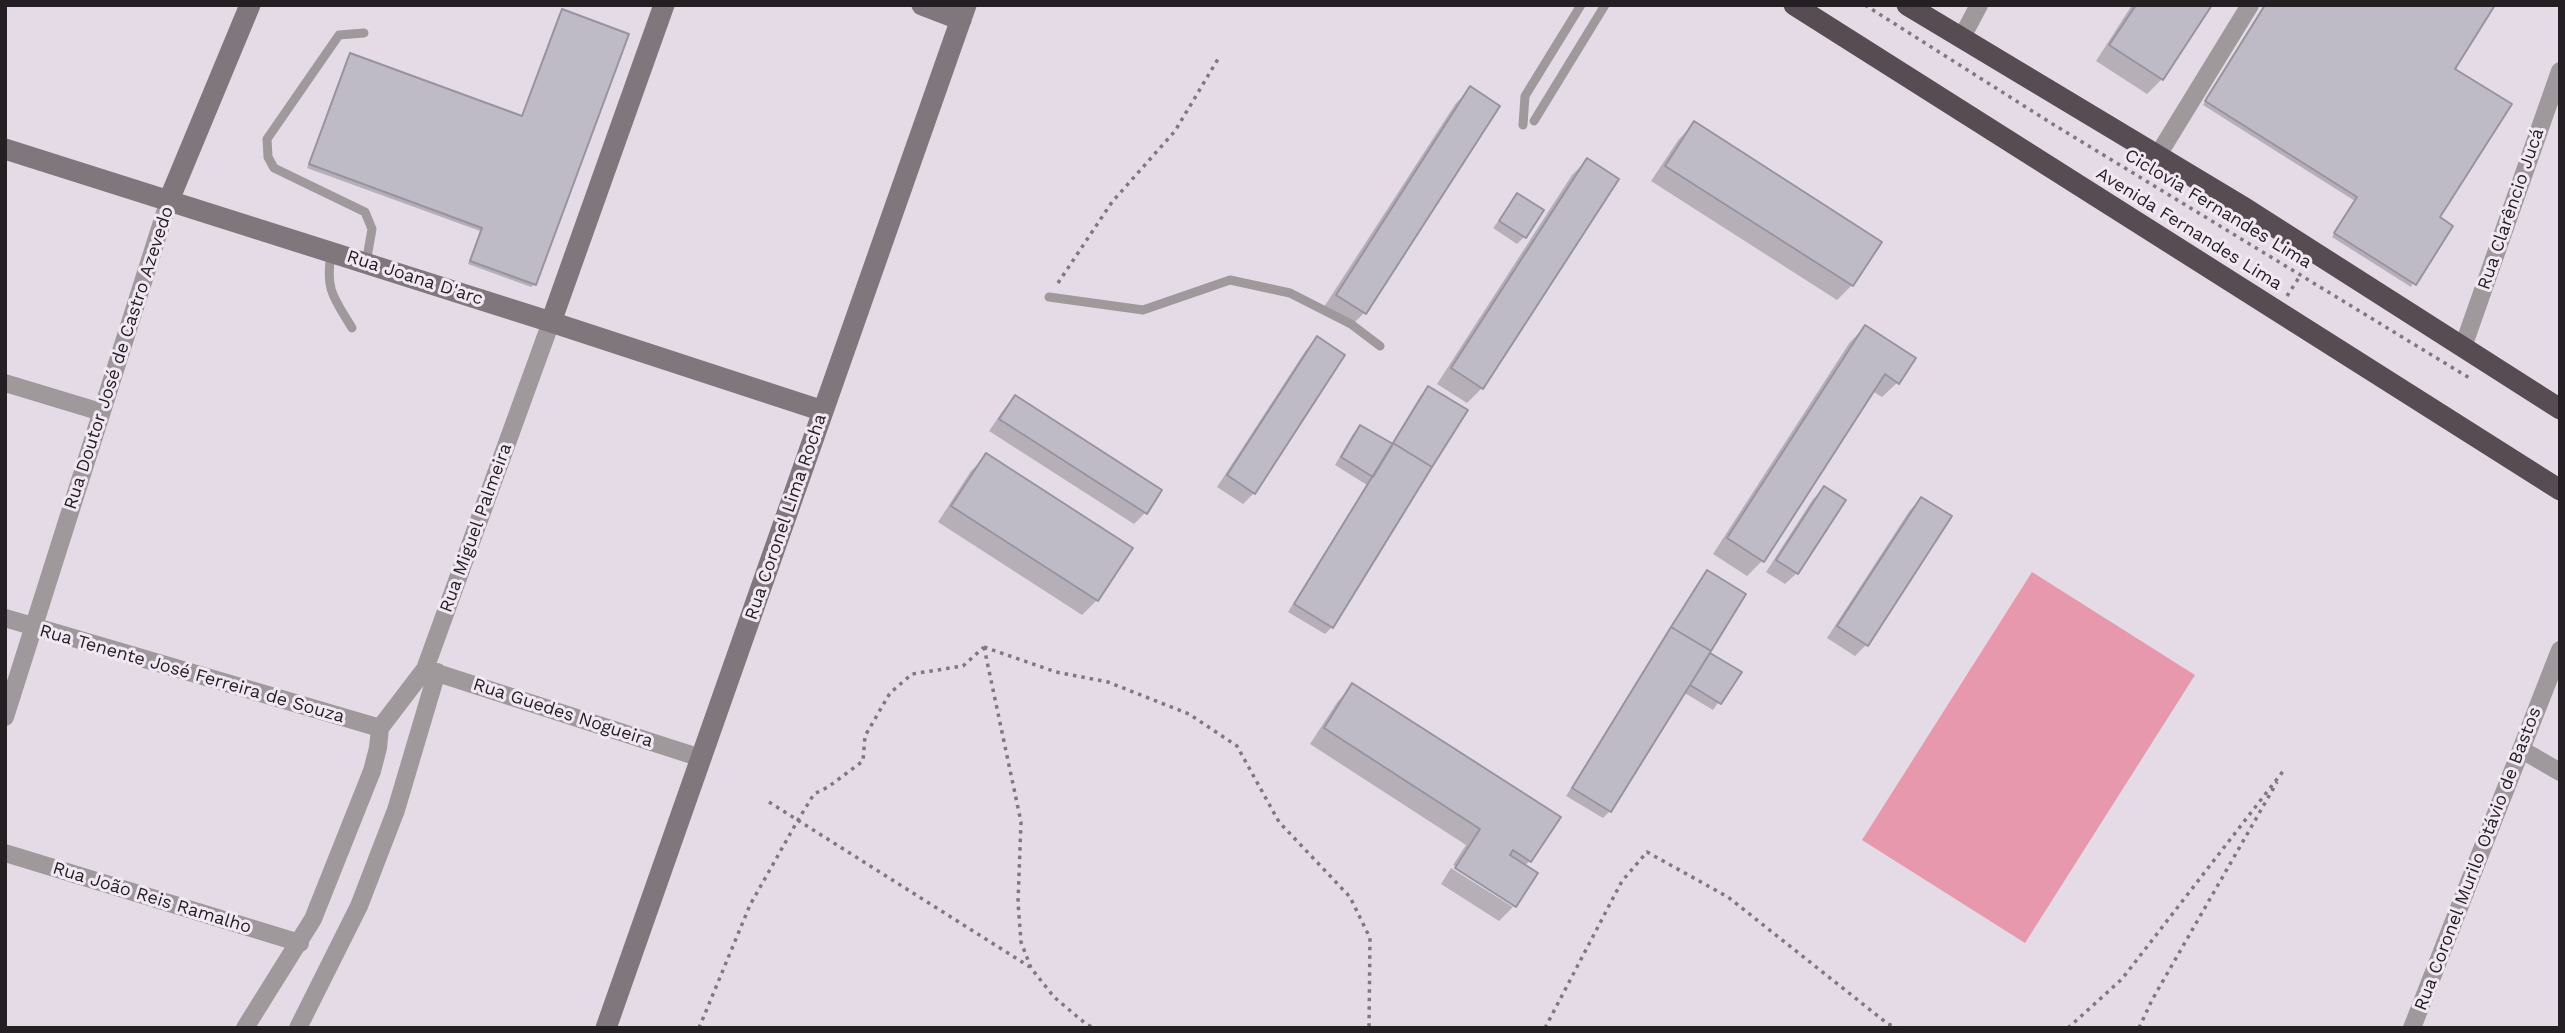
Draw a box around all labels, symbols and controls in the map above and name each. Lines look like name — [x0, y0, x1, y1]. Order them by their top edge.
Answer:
street label: Rua Clarêncio Jucá — [2473, 126, 2549, 292]
street label: Ciclovia Fernandes Lima — [2121, 145, 2315, 273]
street label: Avenida Fernandes Lima — [2092, 163, 2286, 295]
street label: Rua Doutor José de Castro Azevedo — [60, 204, 178, 512]
street label: Rua Joana D'arc — [344, 246, 486, 310]
street label: Rua Coronel Lima Rocha — [741, 411, 831, 623]
street label: Rua Miguel Palmeira — [435, 441, 517, 615]
street label: Rua Tenente José Ferreira de Souza — [37, 620, 347, 728]
street label: Rua Guedes Nogueira — [470, 674, 656, 752]
street label: Rua Coronel Murilo Otávio de Bastos — [2410, 704, 2546, 1014]
street label: Rua João Reis Ramalho — [50, 857, 254, 939]

